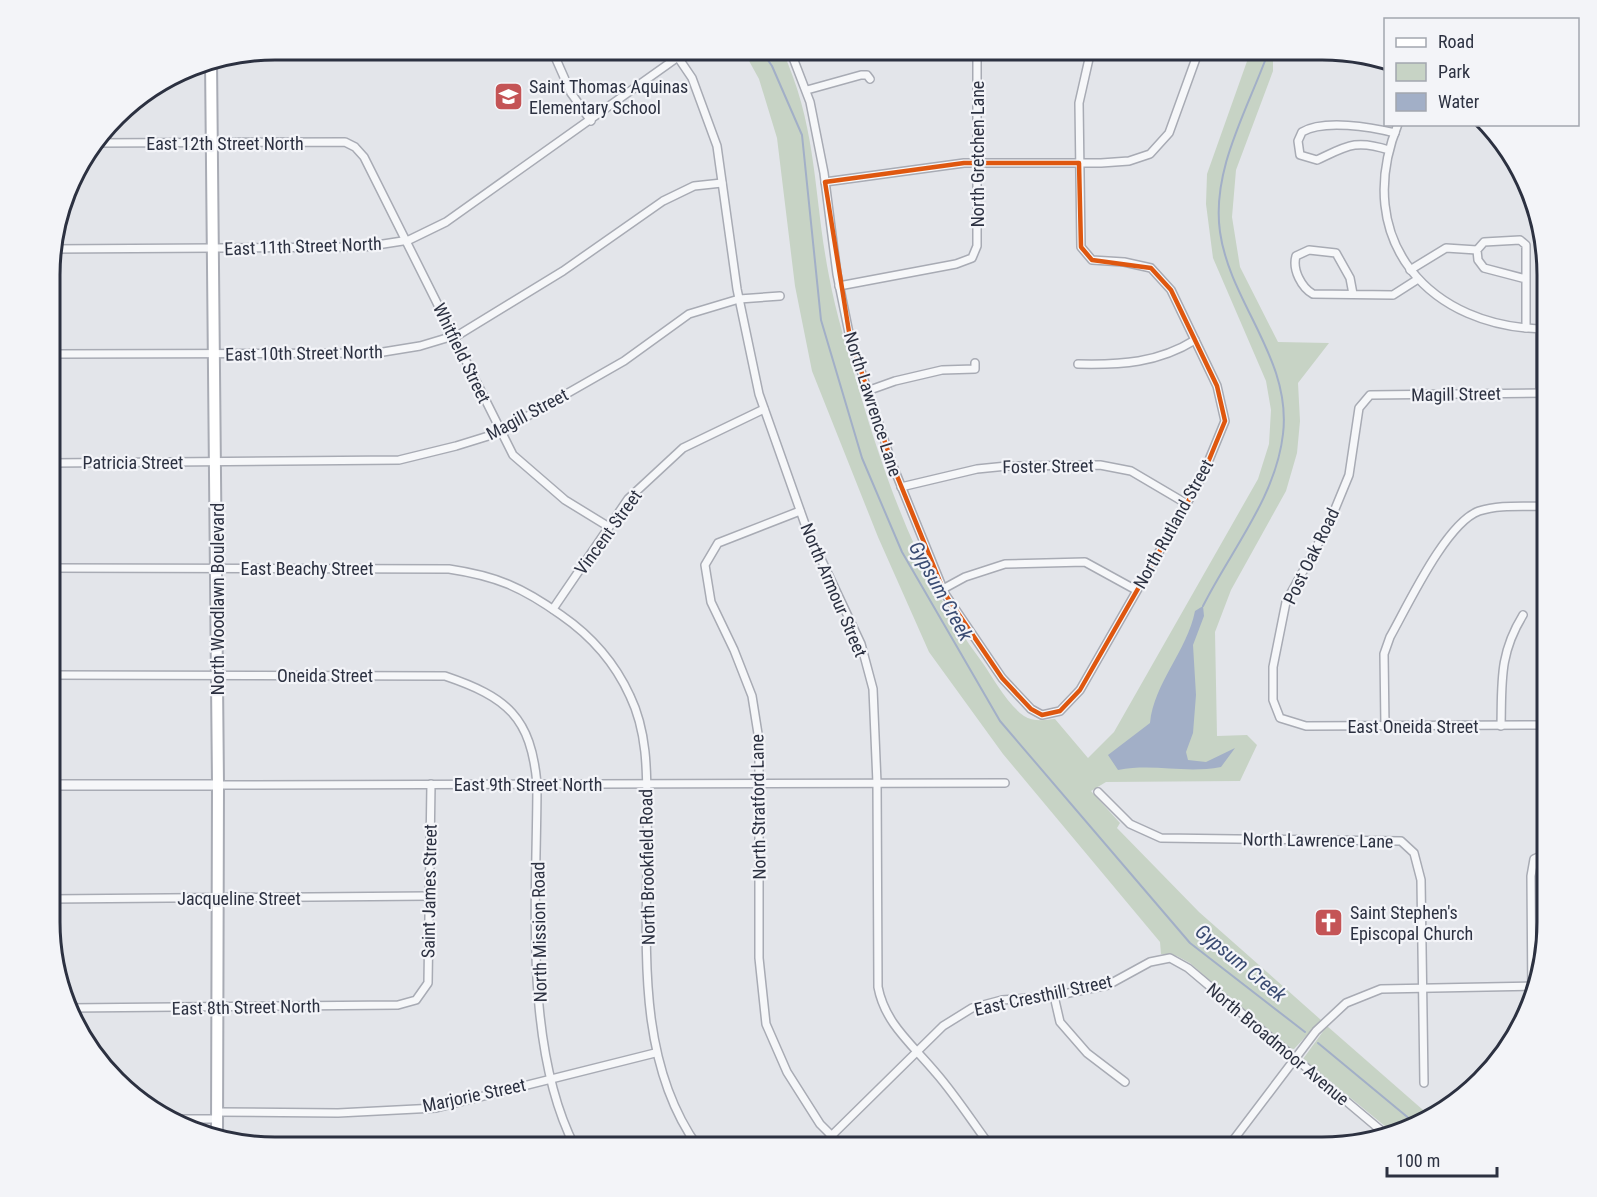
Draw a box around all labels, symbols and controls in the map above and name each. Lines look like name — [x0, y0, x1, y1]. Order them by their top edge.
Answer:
legend — [1384, 18, 1579, 126]
text: Road — [1438, 31, 1474, 52]
text: Park — [1438, 61, 1470, 82]
place label: Saint Thomas Aquinas Elementary School — [529, 76, 688, 118]
school or university icon: Saint Thomas Aquinas Elementary School — [492, 80, 524, 112]
street label: North Gretchen Lane — [967, 81, 988, 227]
text: Water — [1438, 91, 1480, 112]
street label: East 12th Street North — [146, 133, 304, 154]
street label: East 11th Street North — [224, 233, 382, 259]
street label: Whitfield Street — [429, 300, 495, 406]
street label: North Lawrence Lane — [840, 329, 906, 479]
street label: East 10th Street North — [225, 341, 383, 365]
street label: Magill Street — [1411, 383, 1501, 405]
street label: Magill Street — [482, 384, 572, 444]
street label: Patricia Street — [83, 452, 183, 473]
street label: Foster Street — [1002, 455, 1094, 477]
street label: North Rutland Street — [1129, 456, 1217, 592]
street label: Vincent Street — [570, 485, 646, 579]
street label: North Woodlawn Boulevard — [207, 503, 228, 695]
street label: Post Oak Road — [1279, 504, 1343, 608]
street label: North Armour Street — [796, 520, 872, 660]
water label: Gypsum Creek — [904, 537, 979, 646]
street label: East Beachy Street — [241, 558, 373, 579]
street label: Oneida Street — [277, 665, 373, 686]
street label: East Oneida Street — [1347, 716, 1479, 737]
street label: North Stratford Lane — [746, 734, 770, 880]
street label: East 9th Street North — [454, 774, 602, 795]
street label: North Brookfield Road — [635, 789, 659, 945]
street label: Saint James Street — [417, 824, 441, 958]
street label: North Lawrence Lane — [1242, 828, 1394, 852]
street label: North Mission Road — [527, 862, 551, 1002]
street label: Jacqueline Street — [177, 888, 301, 909]
place label: Saint Stephen's Episcopal Church — [1350, 902, 1473, 944]
church icon: Saint Stephen's Episcopal Church — [1313, 906, 1345, 938]
water label: Gypsum Creek — [1191, 919, 1292, 1008]
street label: East Cresthill Street — [972, 970, 1114, 1020]
street label: North Broadmoor Avenue — [1203, 978, 1353, 1110]
street label: East 8th Street North — [171, 995, 321, 1019]
street label: Marjorie Street — [420, 1074, 528, 1116]
scale bar — [1387, 1140, 1496, 1178]
text: 100 m — [1396, 1150, 1440, 1171]

